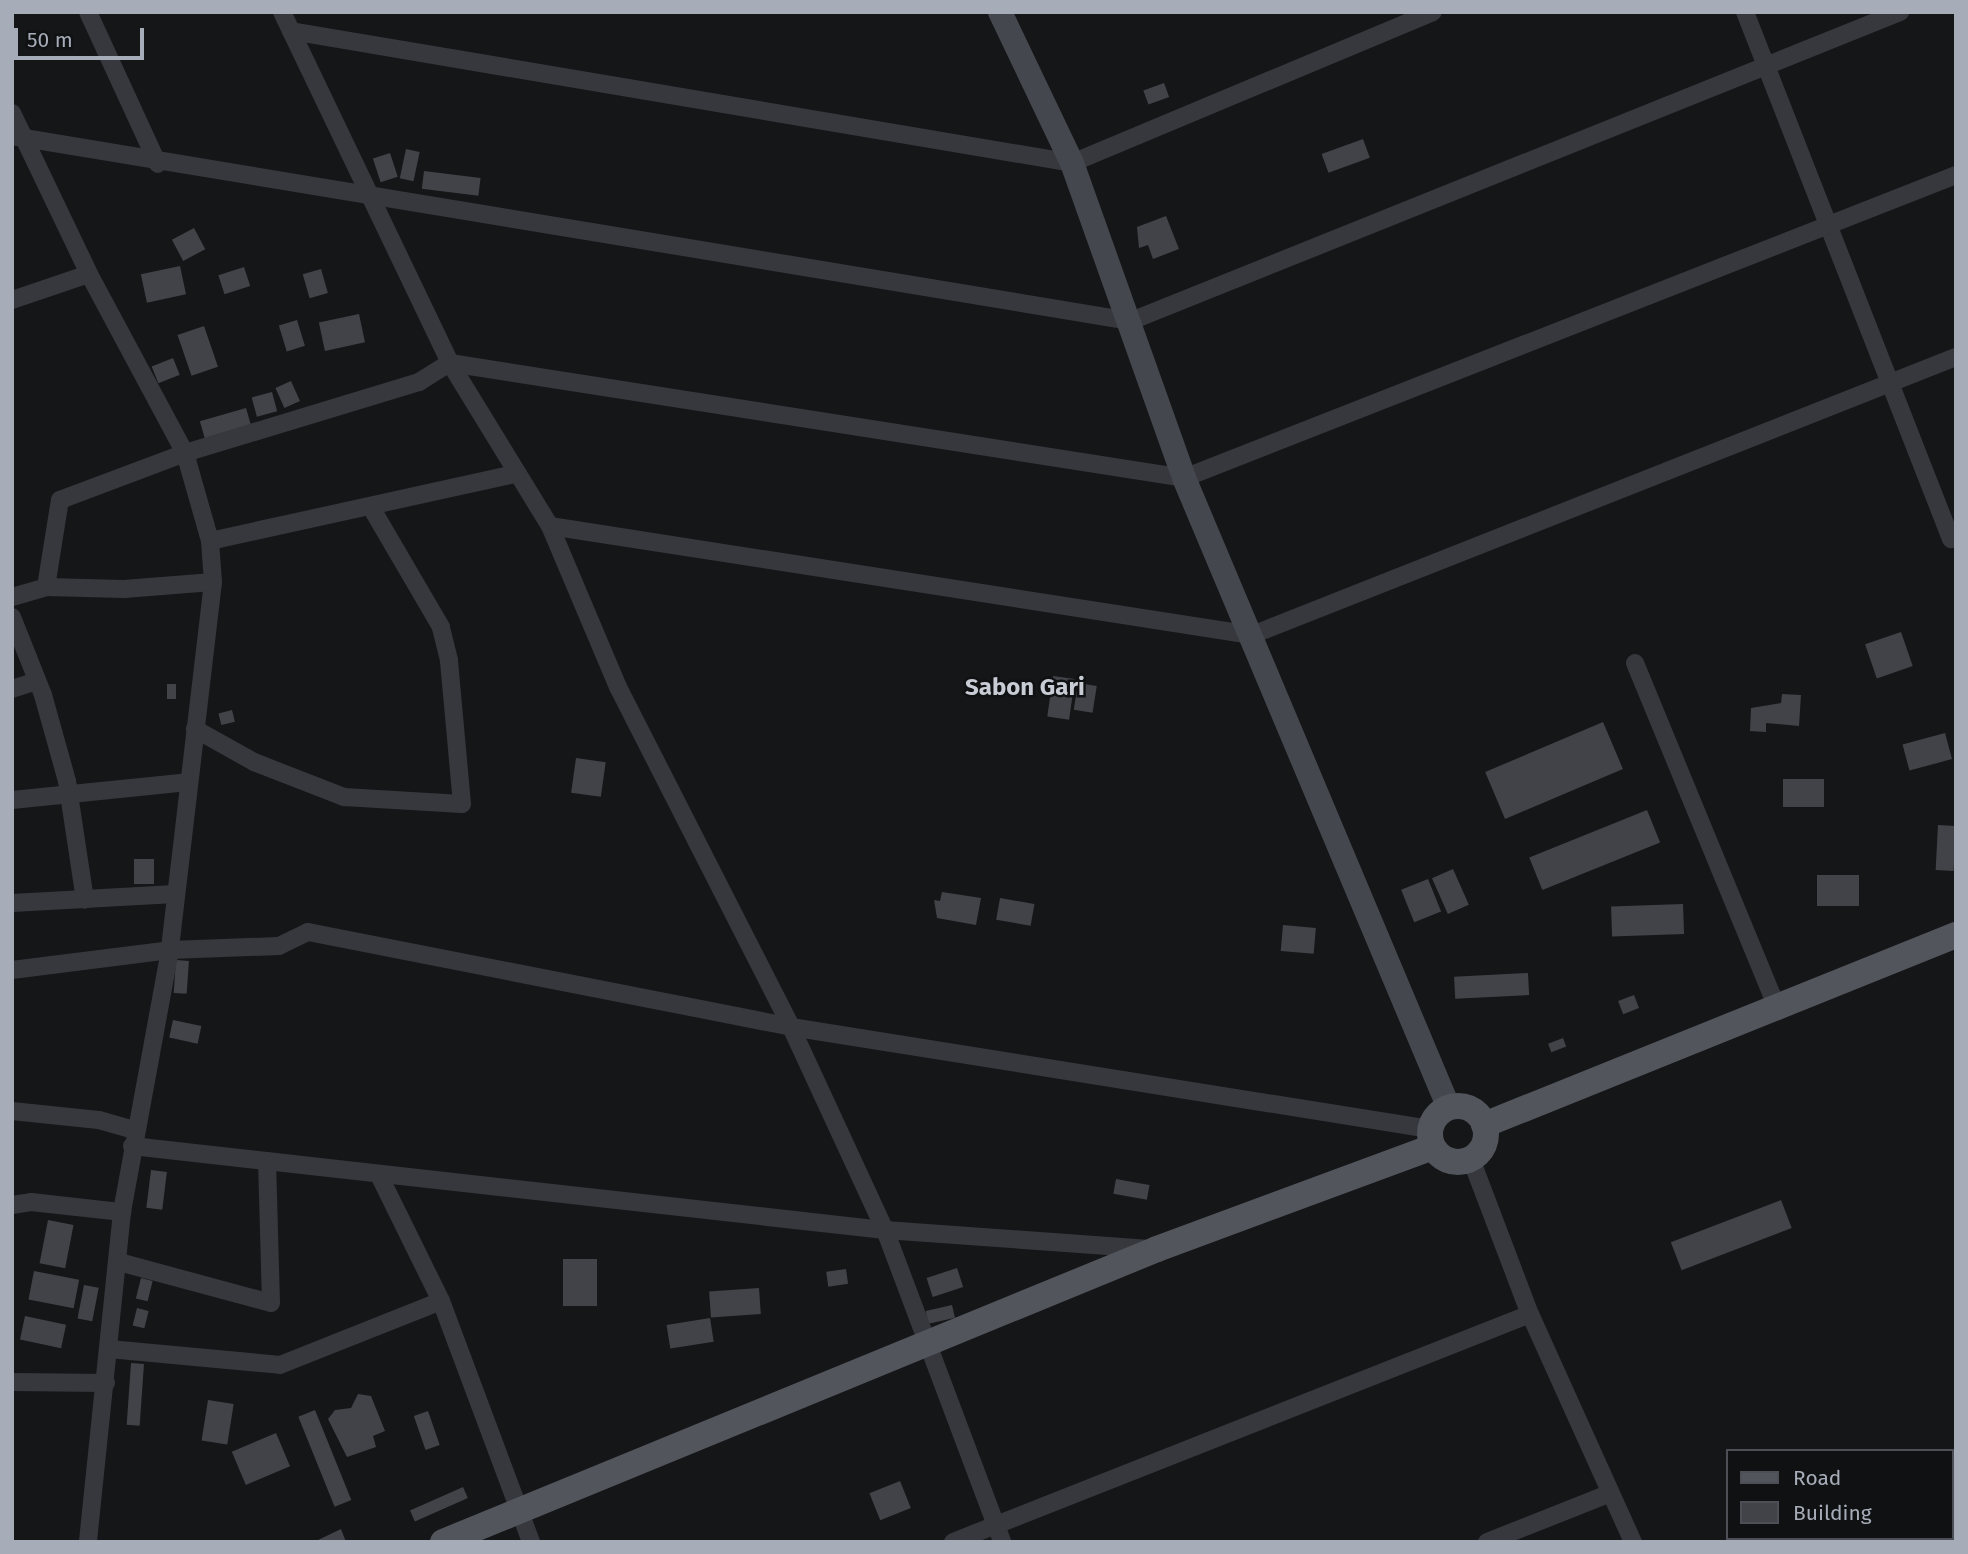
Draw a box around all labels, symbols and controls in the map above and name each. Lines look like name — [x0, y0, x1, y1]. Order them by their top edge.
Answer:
scale bar — [18, 14, 147, 58]
text: 50 m — [27, 27, 73, 53]
district label: Sabon Gari — [965, 674, 1085, 702]
legend — [1727, 1449, 1954, 1540]
text: Road — [1793, 1465, 1841, 1491]
text: Building — [1793, 1500, 1872, 1526]

